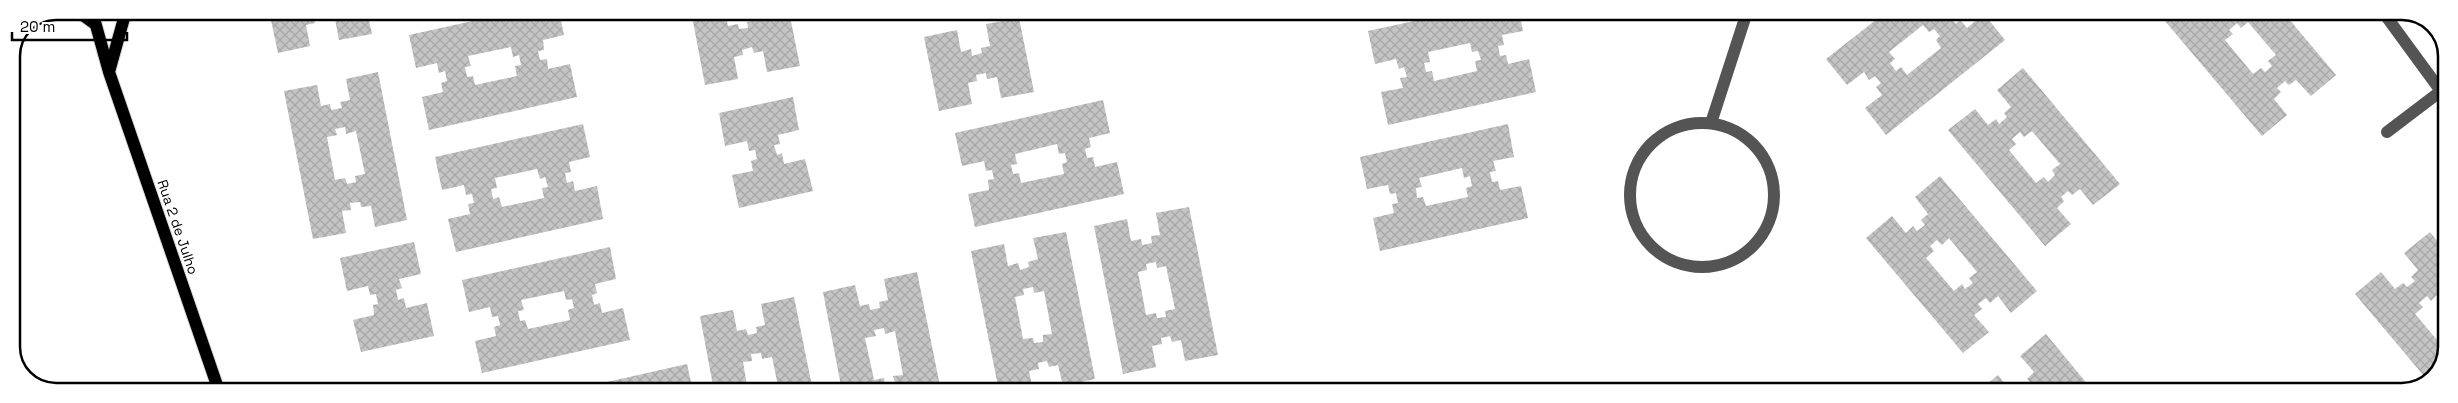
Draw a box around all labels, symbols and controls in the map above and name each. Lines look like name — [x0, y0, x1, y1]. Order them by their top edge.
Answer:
scale bar — [12, 10, 128, 42]
text: 20 m — [20, 17, 55, 36]
street label: Rua 2 de Julho — [153, 177, 203, 277]

